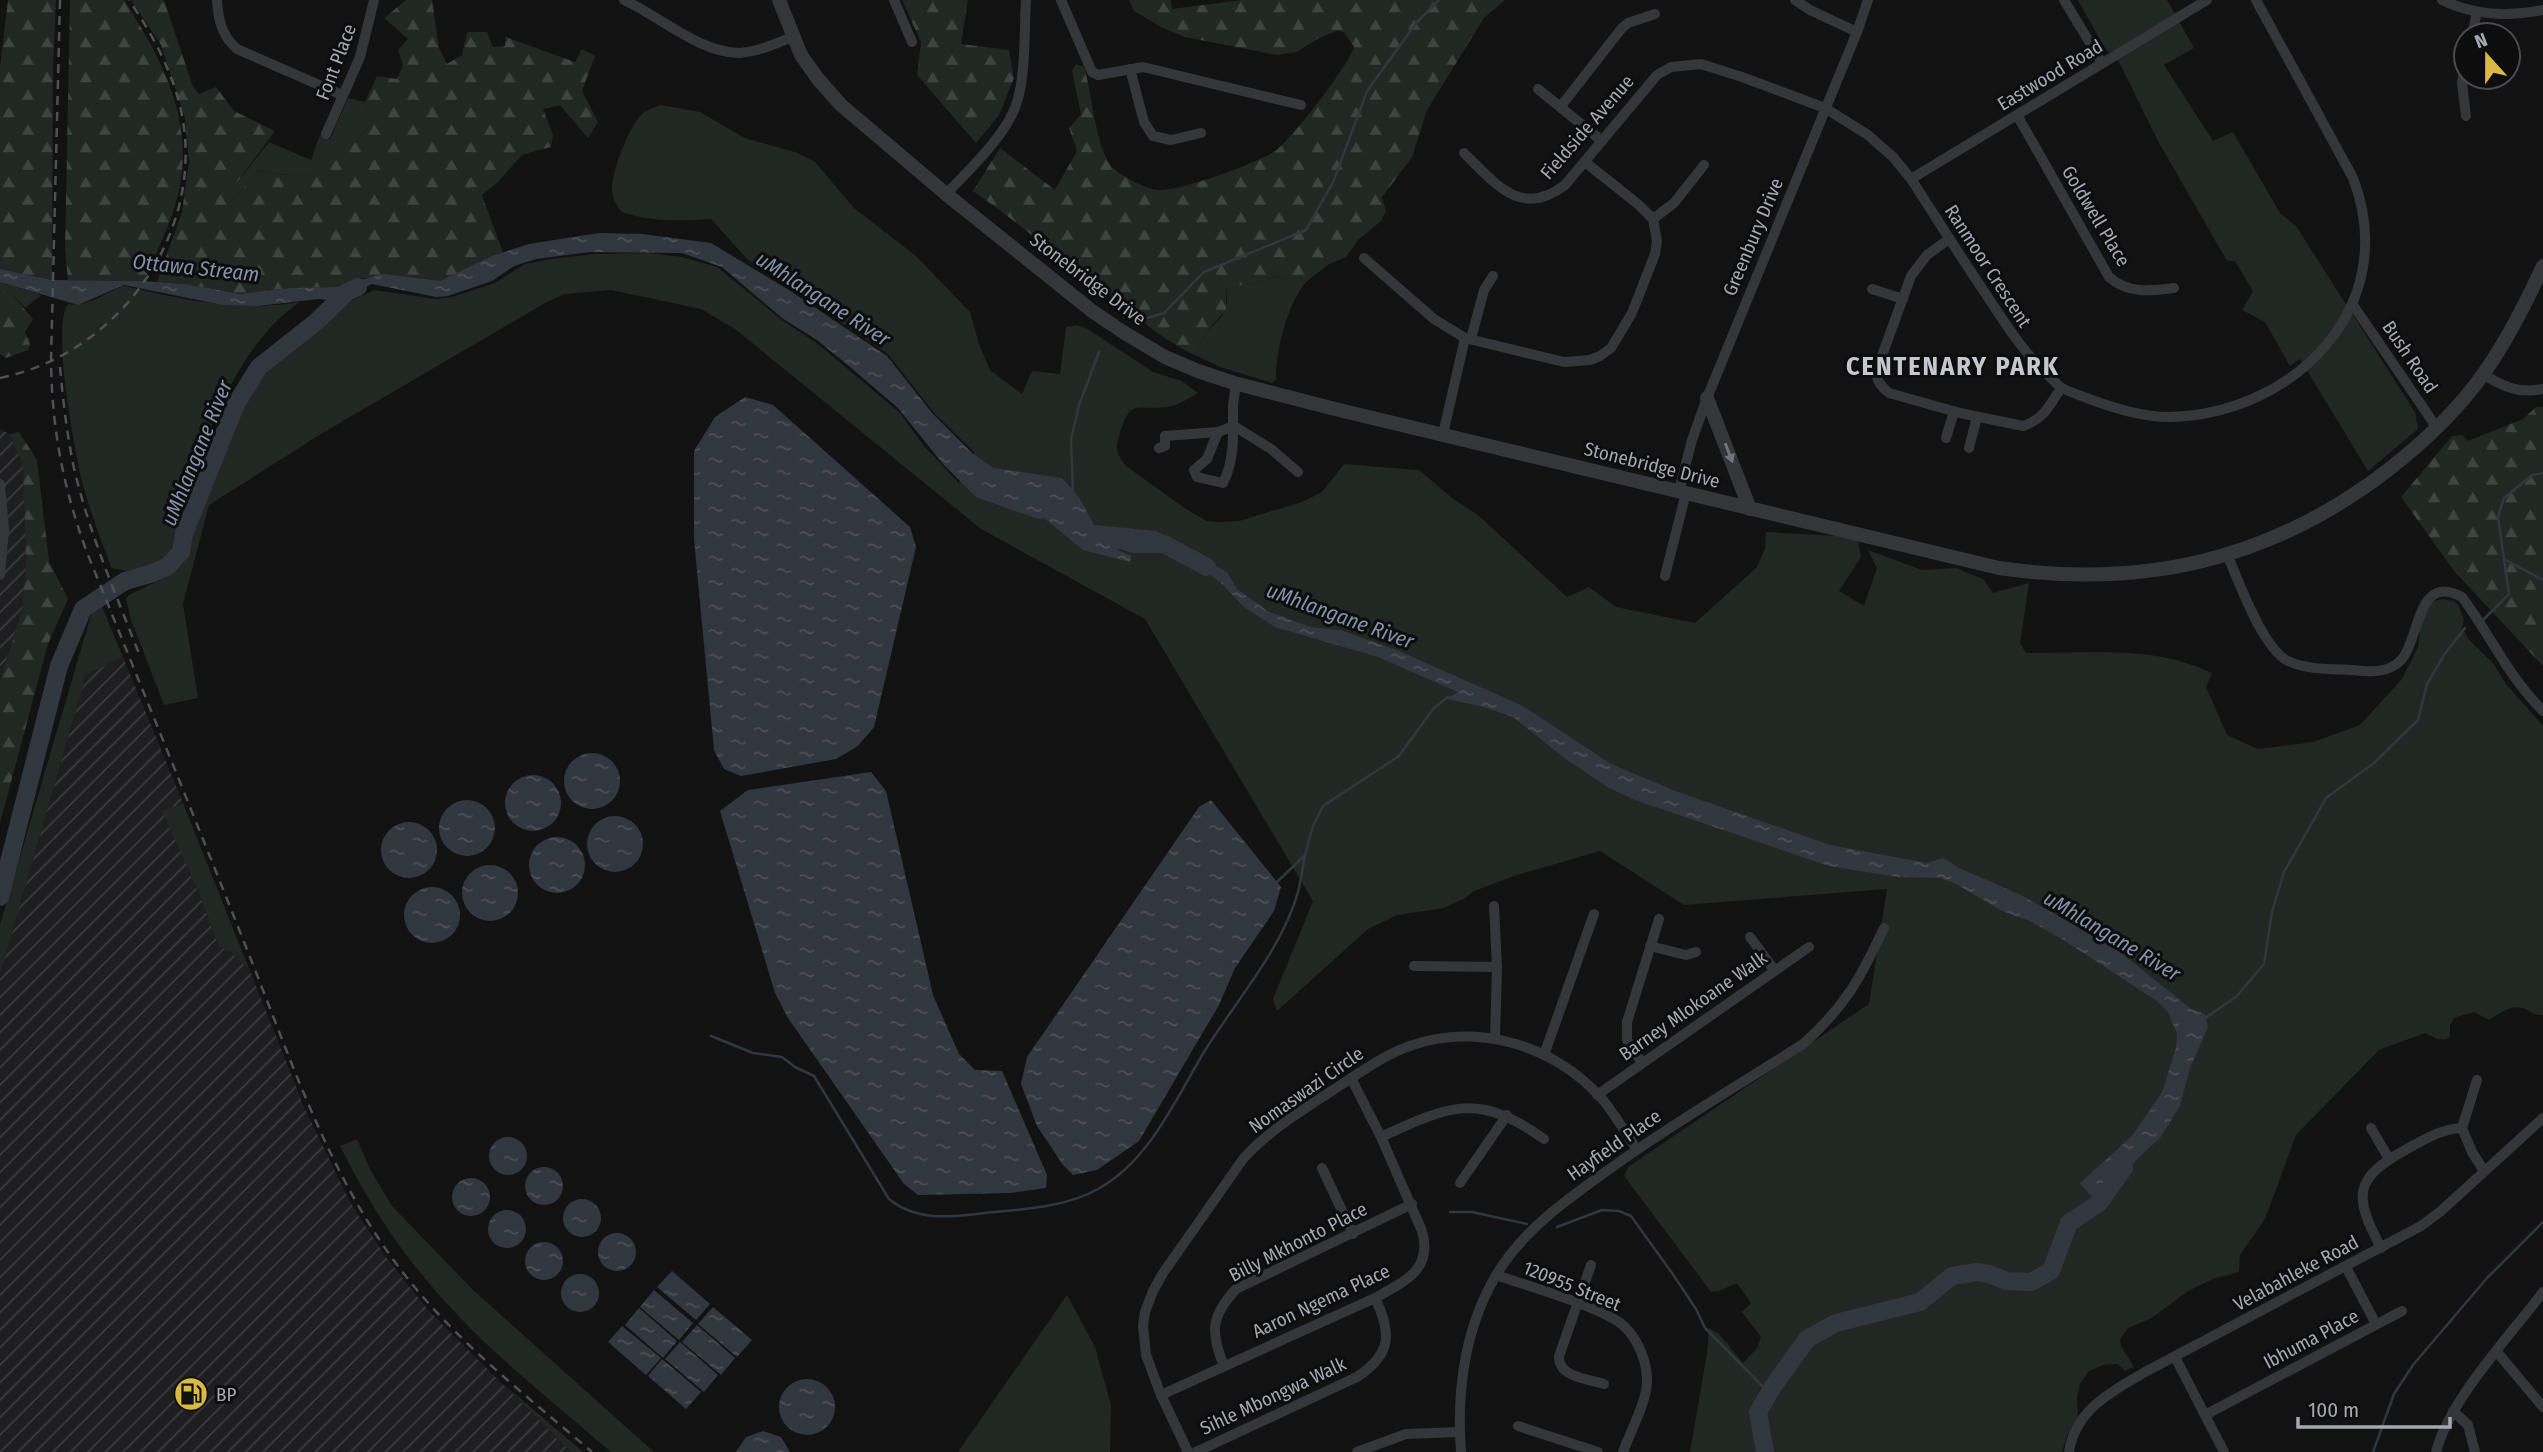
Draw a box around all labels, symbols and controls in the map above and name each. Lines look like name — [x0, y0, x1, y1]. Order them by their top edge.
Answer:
street label: Font Place — [311, 21, 361, 103]
north arrow — [2452, 21, 2522, 91]
text: N — [2472, 28, 2491, 53]
street label: Eastwood Road — [1993, 35, 2107, 115]
street label: Fieldside Avenue — [1535, 70, 1639, 184]
street label: Goldwell Place — [2057, 161, 2135, 271]
street label: Greenbury Drive — [1718, 175, 1788, 299]
street label: Ranmoor Crescent — [1940, 200, 2037, 332]
street label: Stonebridge Drive — [1026, 228, 1150, 330]
water label: uMhlangane River — [751, 246, 896, 352]
water label: Ottawa Stream — [131, 248, 261, 288]
street label: Bush Road — [2377, 316, 2443, 398]
district label: CENTENARY PARK — [1846, 351, 2060, 382]
water label: uMhlangane River — [156, 376, 238, 530]
street label: Stonebridge Drive — [1582, 437, 1722, 493]
one-way arrow — [1723, 443, 1734, 464]
water label: uMhlangane River — [1263, 577, 1418, 655]
water label: uMhlangane River — [2039, 885, 2186, 987]
street label: Barney Mlokoane Walk — [1615, 946, 1772, 1066]
street label: Nomaswazi Circle — [1244, 1042, 1368, 1138]
street label: Hayfield Place — [1563, 1104, 1665, 1186]
street label: Billy Mkhonto Place — [1225, 1197, 1371, 1287]
street label: Velabahleke Road — [2230, 1230, 2362, 1316]
street label: 120955 Street — [1520, 1256, 1625, 1316]
street label: Aaron Ngema Place — [1249, 1259, 1393, 1343]
street label: Ibhuma Place — [2259, 1304, 2363, 1374]
street label: Sihle Mbongwa Walk — [1196, 1352, 1350, 1440]
fuel station icon: BP — [172, 1375, 210, 1413]
place label: BP — [216, 1383, 236, 1406]
scale bar — [2298, 1386, 2450, 1430]
text: 100 m — [2308, 1397, 2359, 1423]

